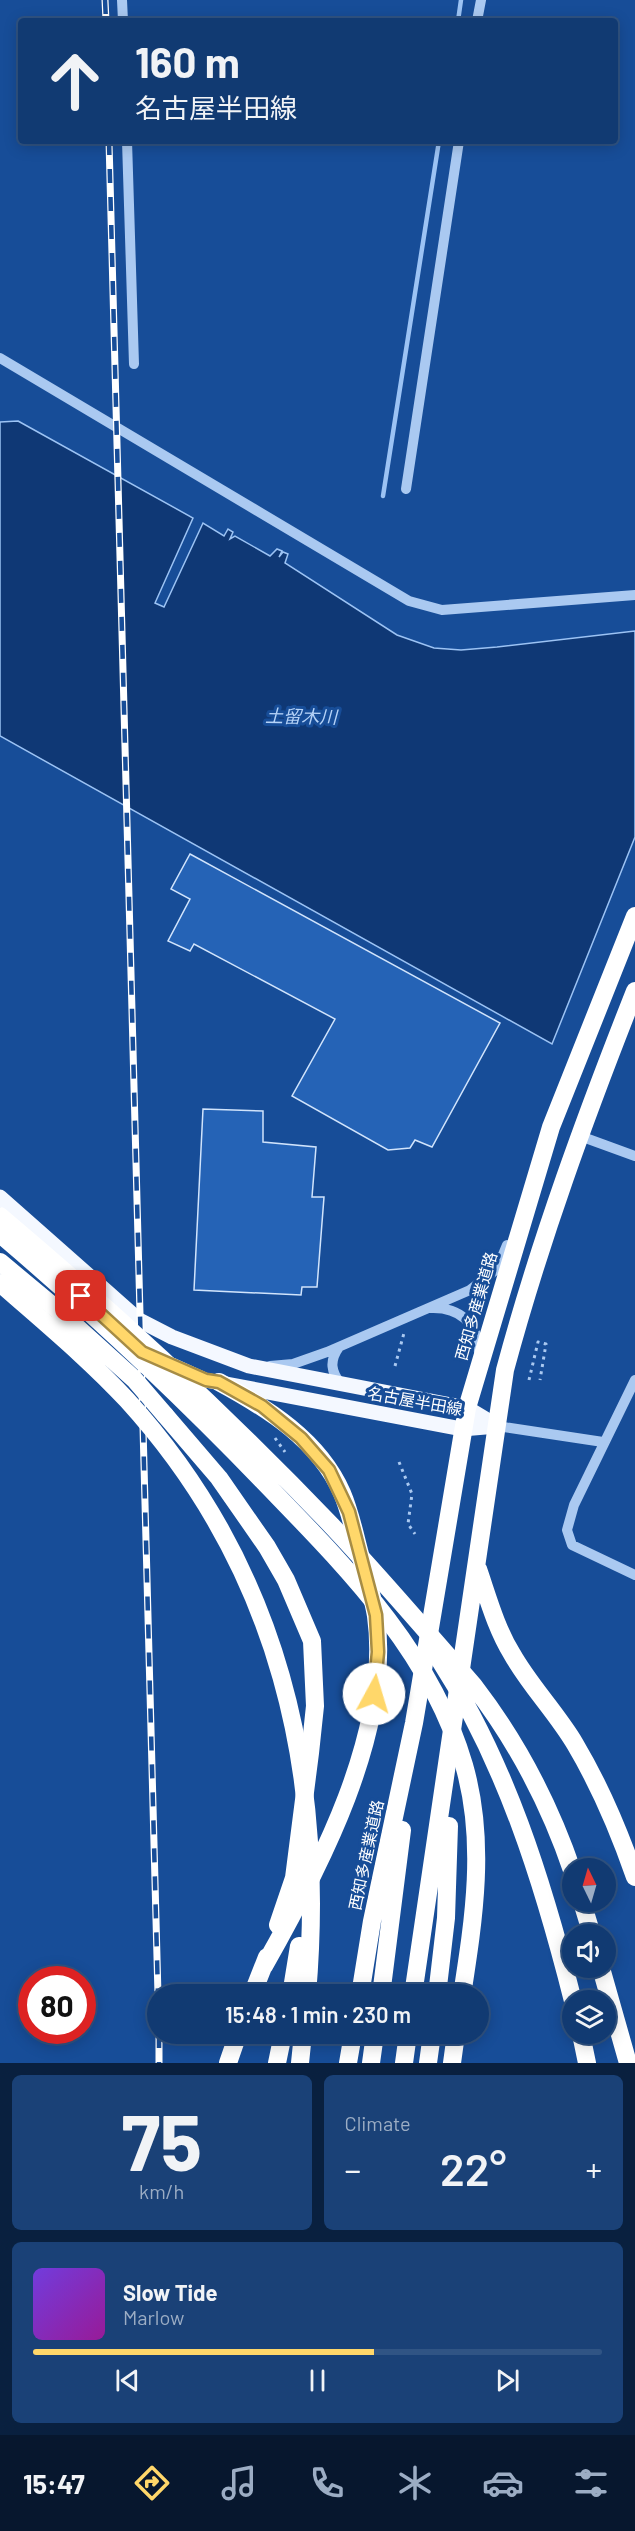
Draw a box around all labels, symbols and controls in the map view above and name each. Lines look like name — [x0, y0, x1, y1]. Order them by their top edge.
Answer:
text: 160 m — [135, 36, 240, 86]
icon: ahead — [36, 42, 114, 120]
text: 名古屋半田線 — [135, 91, 297, 123]
water label: 土留木川 — [265, 704, 339, 728]
street label: 西知多産業道路 — [451, 1249, 500, 1362]
pin — [55, 1270, 106, 1321]
icon: arrive — [64, 1279, 97, 1312]
street label: 名古屋半田線 — [366, 1383, 464, 1418]
position arrow — [342, 1662, 406, 1726]
street label: 西知多産業道路 — [345, 1798, 386, 1912]
north arrow — [562, 1858, 616, 1912]
map controls — [562, 1858, 616, 2044]
button: sound — [562, 1924, 616, 1978]
speed limit sign: 80 — [18, 1966, 96, 2044]
button: layers — [562, 1990, 616, 2044]
text: 15:48 · 1 min · 230 m — [225, 2001, 411, 2027]
text: 75 — [121, 2093, 202, 2187]
text: Climate — [345, 2111, 411, 2135]
text: 22° — [440, 2141, 507, 2195]
text: − — [345, 2149, 361, 2189]
text: + — [585, 2149, 602, 2189]
text: km/h — [139, 2179, 184, 2203]
text: Slow Tide — [123, 2279, 218, 2305]
text: Marlow — [123, 2305, 184, 2329]
icon: previous — [111, 2364, 144, 2397]
icon: pause — [301, 2364, 334, 2397]
icon: next — [491, 2364, 524, 2397]
icon: directions — [131, 2462, 173, 2504]
icon: music — [218, 2462, 260, 2504]
icon: phone — [306, 2462, 348, 2504]
icon: climate — [394, 2462, 436, 2504]
icon: car — [482, 2462, 524, 2504]
icon: filters — [570, 2462, 612, 2504]
text: 15:47 — [23, 2467, 85, 2499]

